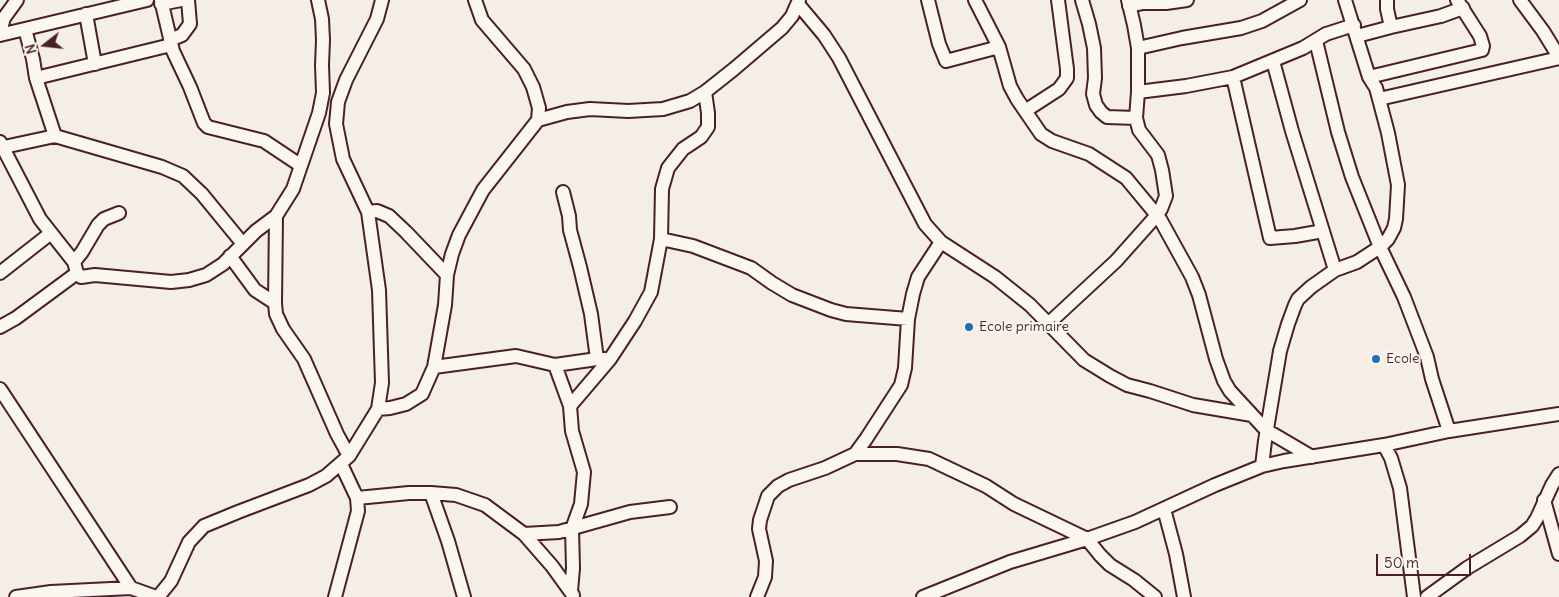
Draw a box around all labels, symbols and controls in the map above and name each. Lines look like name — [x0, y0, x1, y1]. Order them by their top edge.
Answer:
north arrow — [20, 20, 70, 70]
text: N — [21, 42, 41, 56]
place label: Ecole primaire — [979, 319, 1069, 335]
marker: Ecole primaire — [963, 321, 975, 333]
place label: Ecole — [1386, 351, 1420, 367]
marker: Ecole — [1370, 353, 1382, 365]
scale bar — [1379, 544, 1474, 576]
text: 50 m — [1384, 553, 1419, 572]

